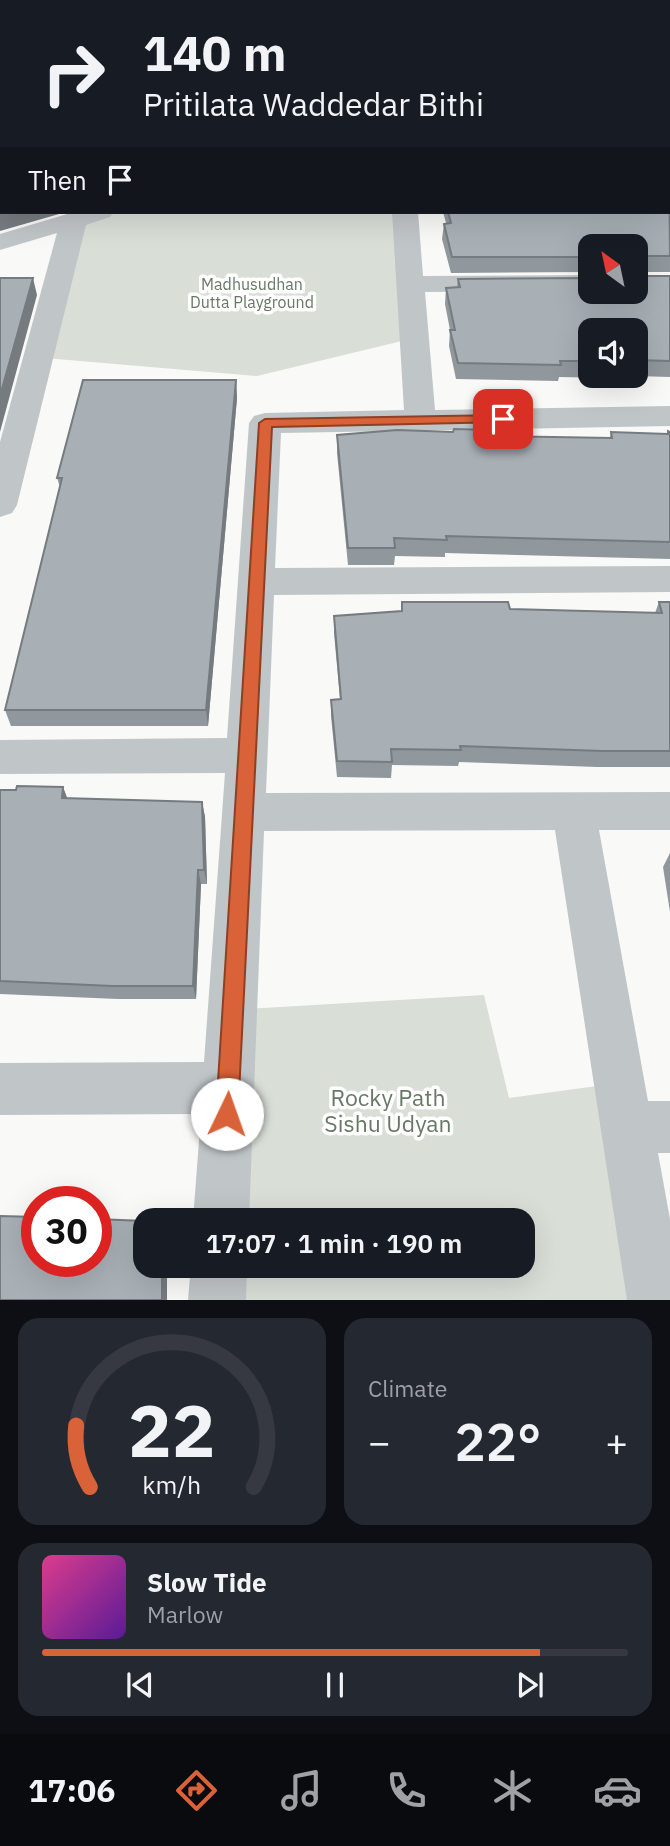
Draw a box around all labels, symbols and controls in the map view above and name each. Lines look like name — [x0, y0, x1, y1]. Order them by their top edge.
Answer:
text: 140 m — [143, 21, 287, 84]
icon: right — [28, 28, 119, 119]
text: Pritilata Waddedar Bithi — [143, 83, 484, 125]
icon: arrive — [101, 161, 139, 199]
text: Then — [28, 163, 87, 197]
north arrow — [578, 234, 648, 304]
map controls — [578, 234, 648, 388]
park label: Madhusudhan Dutta Playground — [190, 274, 314, 312]
button: sound — [578, 318, 648, 388]
pin — [473, 389, 533, 449]
icon: arrive — [484, 400, 522, 438]
position arrow — [190, 1077, 264, 1151]
park label: Rocky Path Sishu Udyan — [324, 1082, 452, 1138]
speed limit sign: 30 — [21, 1186, 112, 1277]
text: 17:07 · 1 min · 190 m — [206, 1226, 462, 1260]
text: Climate — [368, 1373, 447, 1403]
text: 22 — [128, 1383, 216, 1478]
text: 22° — [455, 1408, 541, 1475]
text: − — [368, 1417, 391, 1466]
text: + — [605, 1417, 628, 1466]
text: km/h — [143, 1468, 201, 1501]
text: Slow Tide — [147, 1565, 267, 1599]
text: Marlow — [147, 1599, 223, 1629]
icon: previous — [121, 1666, 159, 1704]
icon: pause — [316, 1666, 354, 1704]
icon: next — [511, 1666, 549, 1704]
icon: directions — [172, 1766, 221, 1815]
icon: music — [277, 1766, 326, 1815]
icon: phone — [382, 1766, 431, 1815]
icon: climate — [488, 1766, 537, 1815]
icon: car — [593, 1766, 642, 1815]
text: 17:06 — [28, 1769, 116, 1811]

